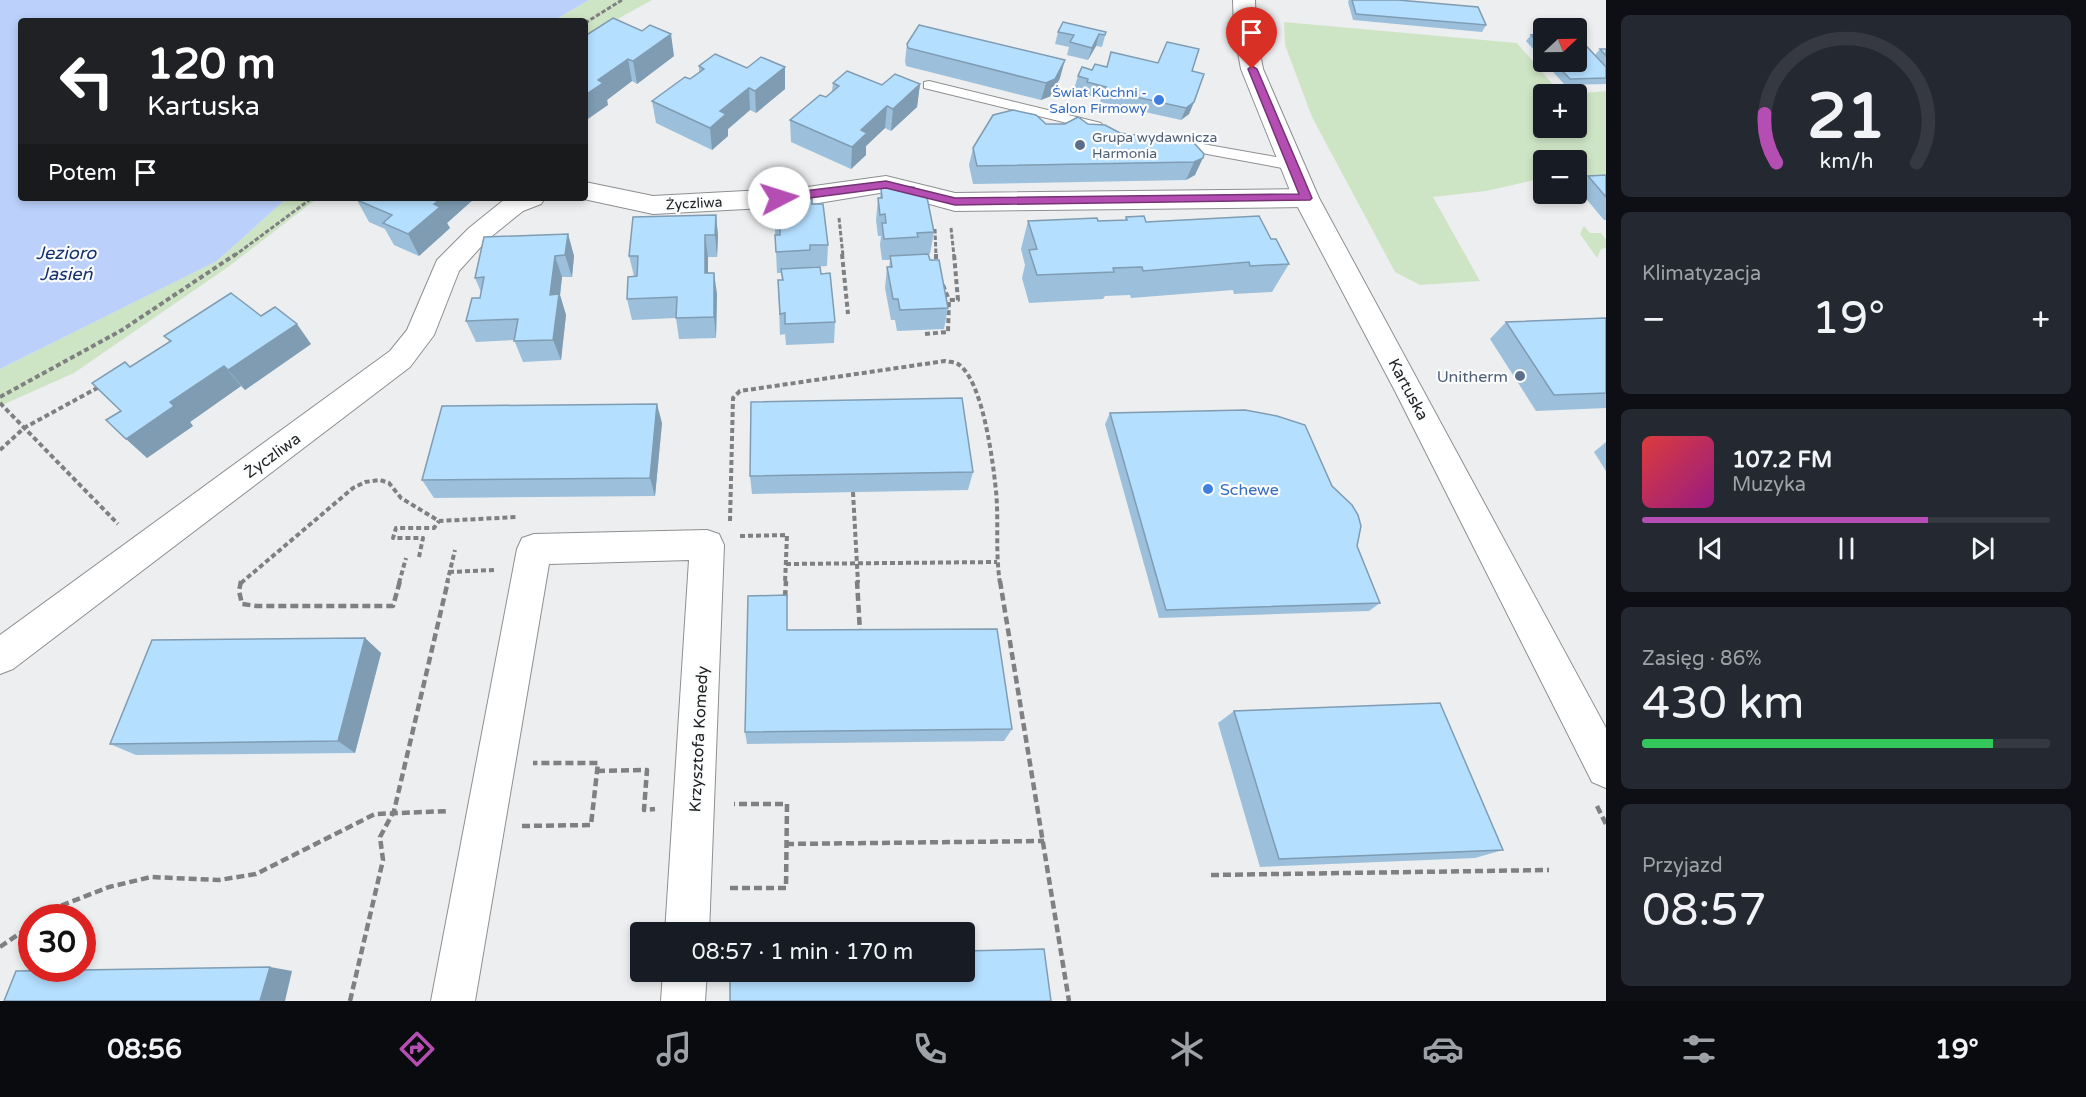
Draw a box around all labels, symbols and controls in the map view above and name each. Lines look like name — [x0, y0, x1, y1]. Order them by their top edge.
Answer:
pin — [1226, 7, 1277, 69]
icon: arrive — [1235, 16, 1268, 49]
north arrow — [1533, 18, 1587, 72]
map controls — [1533, 18, 1587, 204]
text: 120 m — [147, 39, 276, 90]
icon: left — [48, 42, 126, 120]
text: 21 — [1807, 80, 1885, 155]
place label: Świat Kuchni - Salon Firmowy — [1049, 84, 1147, 117]
button: + — [1533, 84, 1587, 138]
text: Kartuska — [147, 90, 260, 123]
marker: Świat Kuchni - Salon Firmowy — [1152, 93, 1166, 107]
place label: Grupa wydawnicza Harmonia — [1092, 129, 1217, 162]
marker: Grupa wydawnicza Harmonia — [1073, 138, 1087, 152]
text: km/h — [1819, 148, 1873, 174]
button: − — [1533, 150, 1587, 204]
icon: arrive — [129, 156, 162, 189]
text: Potem — [48, 160, 117, 186]
position arrow — [747, 166, 811, 230]
street label: Życzliwa — [665, 194, 723, 213]
water label: Jezioro Jasień — [36, 242, 97, 285]
text: Klimatyzacja — [1642, 262, 1761, 286]
text: 19° — [1812, 292, 1885, 346]
text: − — [1642, 300, 1666, 339]
text: + — [2031, 300, 2050, 339]
street label: Kartuska — [1384, 355, 1433, 424]
place label: Unitherm — [1437, 367, 1508, 387]
marker: Unitherm — [1513, 369, 1527, 383]
street label: Życzliwa — [241, 429, 305, 483]
text: 107.2 FM — [1732, 447, 1832, 473]
text: Muzyka — [1732, 473, 1806, 497]
place label: Schewe — [1220, 480, 1279, 500]
marker: Schewe — [1201, 482, 1215, 496]
icon: previous — [1694, 532, 1727, 565]
icon: pause — [1830, 532, 1863, 565]
icon: next — [1966, 532, 1999, 565]
text: Zasięg · 86% — [1642, 647, 1762, 671]
street label: Krzysztofa Komedy — [685, 665, 713, 813]
text: 430 km — [1642, 677, 1804, 731]
text: Przyjazd — [1642, 854, 1723, 878]
text: 08:57 — [1642, 884, 1767, 938]
speed limit sign: 30 — [18, 904, 96, 982]
text: 08:57 · 1 min · 170 m — [692, 939, 913, 965]
icon: directions — [396, 1028, 438, 1070]
icon: music — [653, 1028, 695, 1070]
icon: phone — [909, 1028, 951, 1070]
icon: climate — [1166, 1028, 1208, 1070]
icon: car — [1422, 1028, 1464, 1070]
icon: filters — [1678, 1028, 1720, 1070]
text: 08:56 — [107, 1033, 182, 1066]
text: 19° — [1935, 1033, 1979, 1066]

